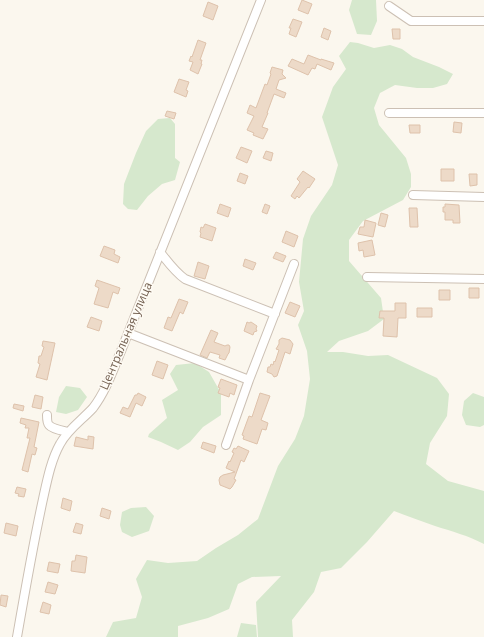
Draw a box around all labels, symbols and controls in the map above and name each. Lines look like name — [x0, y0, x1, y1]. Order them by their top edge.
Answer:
street label: Центральная улица — [95, 279, 156, 392]

